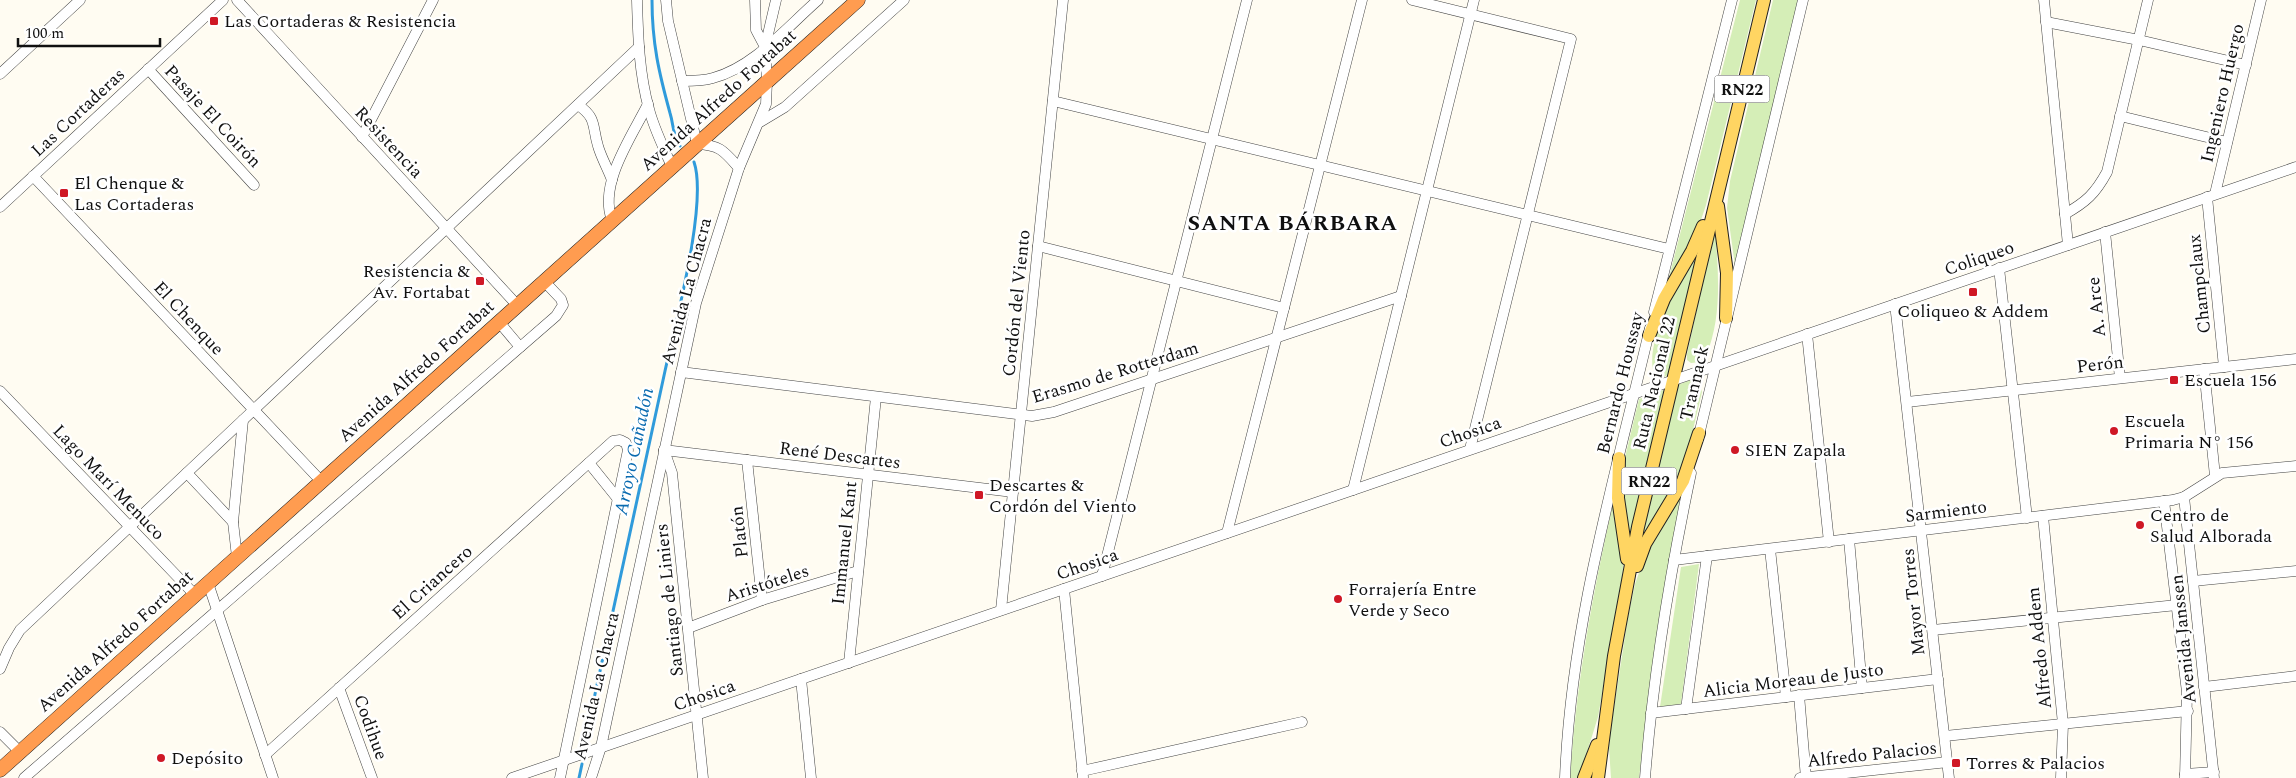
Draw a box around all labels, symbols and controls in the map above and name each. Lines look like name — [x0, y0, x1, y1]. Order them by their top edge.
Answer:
place label: Las Cortaderas & Resistencia — [224, 8, 456, 35]
scale bar — [18, 15, 160, 47]
marker: Las Cortaderas & Resistencia — [208, 15, 220, 27]
street label: Ingeniero Huergo — [2193, 21, 2252, 165]
text: 100 m — [25, 22, 64, 45]
street label: Avenida Alfredo Fortabat — [634, 23, 803, 178]
street label: Pasaje El Coirón — [158, 59, 268, 174]
street label: Las Cortaderas — [25, 61, 132, 163]
road number: RN22 — [1714, 76, 1770, 102]
street label: Resistencia — [348, 100, 429, 185]
place label: El Chenque & Las Cortaderas — [74, 170, 194, 218]
marker: El Chenque & Las Cortaderas — [58, 187, 70, 199]
district label: SANTA BÁRBARA — [1188, 207, 1398, 240]
street label: Avenida La Chacra — [654, 214, 719, 368]
street label: Cordón del Viento — [995, 228, 1038, 378]
street label: Champclaux — [2181, 233, 2218, 335]
street label: Coliqueo — [1941, 234, 2018, 283]
place label: Resistencia & Av. Fortabat — [363, 258, 470, 306]
street label: El Chenque — [147, 275, 230, 362]
marker: Resistencia & Av. Fortabat — [474, 275, 486, 287]
street label: A. Arce — [2080, 275, 2113, 338]
marker: Coliqueo & Addem — [1967, 286, 1979, 298]
street label: Avenida Alfredo Fortabat — [332, 294, 501, 449]
place label: Coliqueo & Addem — [1897, 298, 2049, 325]
street label: Bernardo Houssay — [1590, 308, 1652, 457]
street label: Ruta Nacional 22 — [1626, 314, 1683, 452]
street label: Erasmo de Rotterdam — [1028, 334, 1202, 411]
street label: Trannack — [1673, 343, 1716, 423]
street label: Perón — [2075, 349, 2125, 380]
place label: Escuela 156 — [2184, 367, 2277, 394]
marker: Escuela 156 — [2168, 374, 2180, 386]
water label: Arroyo Cañadón — [607, 385, 662, 519]
place label: Escuela Primaria N° 156 — [2124, 408, 2253, 456]
street label: Chosica — [1435, 409, 1505, 456]
street label: Lago Marí Menuco — [46, 418, 171, 546]
marker: Escuela Primaria N° 156 — [2108, 425, 2120, 437]
street label: René Descartes — [778, 435, 902, 476]
place label: SIEN Zapala — [1745, 437, 1846, 464]
marker: SIEN Zapala — [1729, 444, 1741, 456]
road number: RN22 — [1622, 468, 1676, 494]
place label: Descartes & Cordón del Viento — [989, 472, 1137, 520]
street label: Immanuel Kant — [825, 480, 864, 606]
marker: Descartes & Cordón del Viento — [973, 489, 985, 501]
street label: Sarmiento — [1904, 493, 1988, 530]
place label: Centro de Salud Alborada — [2150, 502, 2272, 550]
street label: Platón — [723, 505, 756, 559]
marker: Centro de Salud Alborada — [2134, 519, 2146, 531]
street label: Santiago de Liniers — [648, 522, 691, 678]
street label: El Criancero — [386, 539, 479, 626]
street label: Chosica — [1052, 541, 1122, 588]
street label: Mayor Torres — [1894, 547, 1933, 657]
street label: Aristóteles — [722, 557, 813, 610]
street label: Avenida Alfredo Fortabat — [31, 564, 200, 719]
street label: Avenida Janssen — [2163, 573, 2204, 705]
place label: Forrajería Entre Verde y Seco — [1348, 576, 1477, 624]
street label: Alfredo Addem — [2020, 586, 2059, 710]
marker: Forrajería Entre Verde y Seco — [1332, 593, 1344, 605]
street label: Avenida La Chacra — [566, 609, 627, 763]
street label: Alicia Moreau de Justo — [1701, 656, 1885, 705]
street label: Chosica — [669, 672, 739, 719]
street label: Codihue — [346, 691, 395, 764]
street label: Alfredo Palacios — [1806, 734, 1938, 775]
place label: Depósito — [171, 745, 243, 772]
place label: Torres & Palacios — [1966, 750, 2105, 777]
marker: Depósito — [155, 752, 167, 764]
marker: Torres & Palacios — [1950, 757, 1962, 769]

